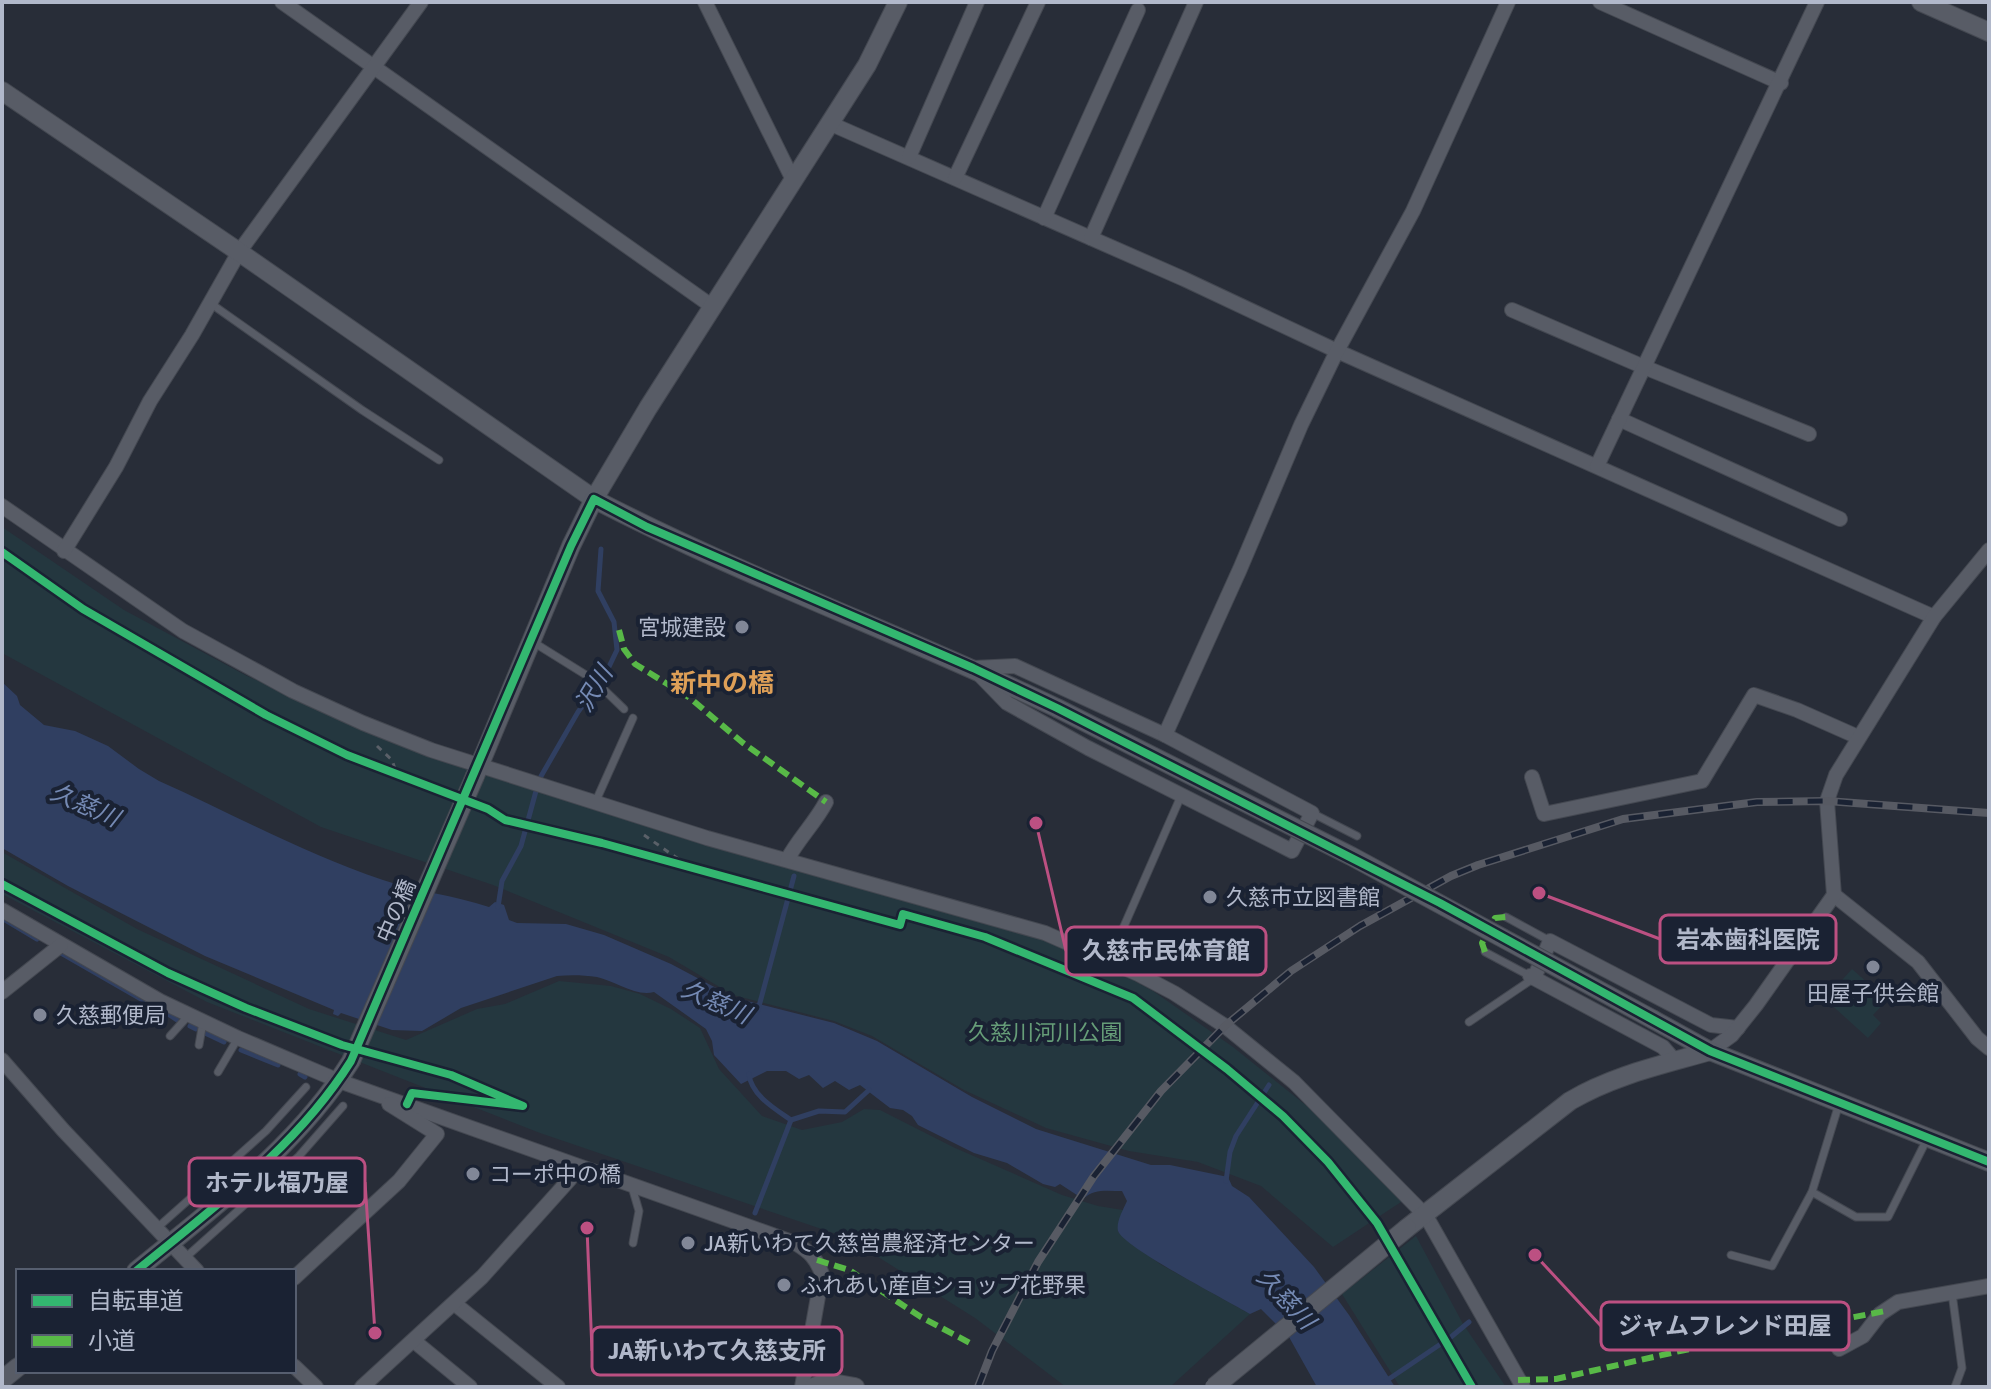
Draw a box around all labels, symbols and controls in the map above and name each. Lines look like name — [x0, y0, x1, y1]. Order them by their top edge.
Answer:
place label: 宮城建設 — [638, 614, 726, 641]
marker: 宮城建設 — [733, 618, 751, 636]
water label: 沢川 — [569, 658, 621, 717]
district label: 新中の橋 — [670, 668, 774, 700]
water label: 久慈川 — [46, 777, 127, 835]
street label: 中の橋 — [371, 875, 421, 947]
place label: 久慈市立図書館 — [1226, 884, 1380, 911]
marker: 久慈市立図書館 — [1201, 888, 1219, 906]
callout: 岩本歯科医院 — [1660, 915, 1836, 963]
text: 岩本歯科医院 — [1676, 925, 1820, 955]
callout: 久慈市民体育館 — [1066, 927, 1266, 975]
text: 久慈市民体育館 — [1082, 936, 1250, 966]
marker: 田屋子供会館 — [1864, 958, 1882, 976]
water label: 久慈川 — [677, 974, 758, 1032]
place label: 田屋子供会館 — [1807, 980, 1939, 1007]
place label: 久慈郵便局 — [56, 1002, 166, 1029]
marker: 久慈郵便局 — [31, 1006, 49, 1024]
park label: 久慈川河川公園 — [968, 1019, 1122, 1046]
callout: ホテル福乃屋 — [189, 1158, 365, 1206]
place label: コーポ中の橋 — [489, 1161, 621, 1188]
marker: コーポ中の橋 — [464, 1165, 482, 1183]
text: ホテル福乃屋 — [205, 1168, 349, 1198]
place label: JA新いわて久慈営農経済センター — [704, 1230, 1035, 1257]
marker: JA新いわて久慈営農経済センター — [679, 1234, 697, 1252]
water label: 久慈川 — [1250, 1262, 1324, 1338]
legend — [16, 1269, 296, 1373]
place label: ふれあい産直ショップ花野果 — [800, 1272, 1086, 1299]
marker: ふれあい産直ショップ花野果 — [775, 1276, 793, 1294]
text: 自転車道 — [88, 1286, 184, 1316]
callout: ジャムフレンド田屋 — [1601, 1302, 1849, 1350]
text: ジャムフレンド田屋 — [1618, 1311, 1832, 1341]
text: 小道 — [88, 1326, 136, 1356]
callout: JA新いわて久慈支所 — [592, 1327, 842, 1375]
text: JA新いわて久慈支所 — [608, 1336, 826, 1366]

